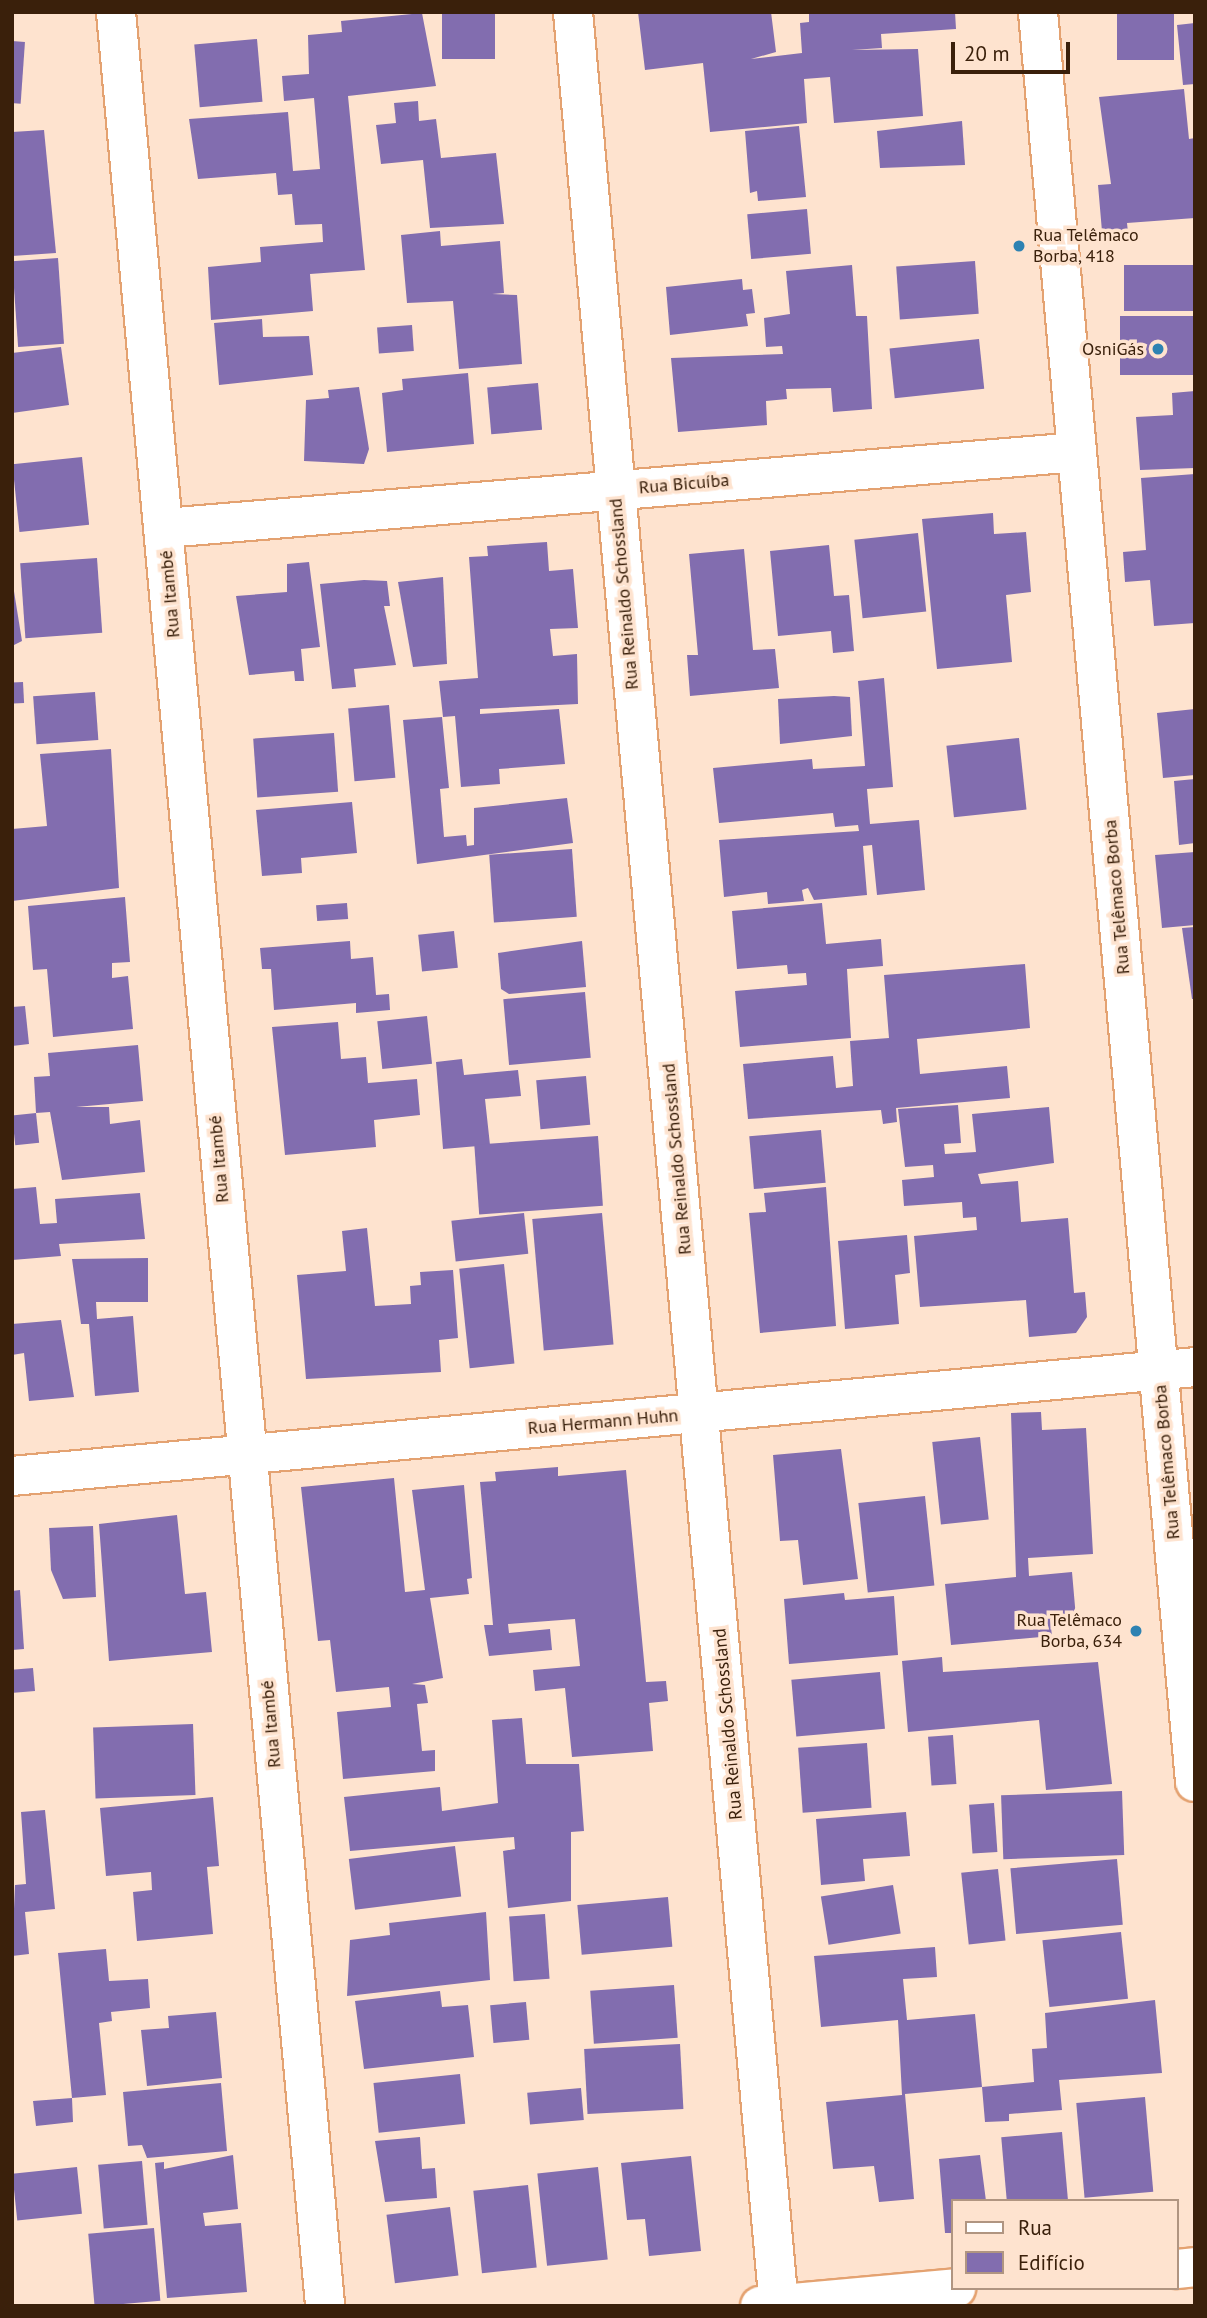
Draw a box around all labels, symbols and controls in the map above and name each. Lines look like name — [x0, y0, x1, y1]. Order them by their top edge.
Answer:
scale bar — [955, 28, 1074, 72]
text: 20 m — [964, 40, 1010, 67]
place label: Rua Telêmaco Borba, 418 — [1033, 225, 1139, 268]
marker: Rua Telêmaco Borba, 418 — [1011, 238, 1027, 254]
place label: OsniGás — [1082, 338, 1144, 360]
marker: OsniGás — [1150, 341, 1166, 357]
street label: Rua Bicuíba — [638, 469, 730, 499]
street label: Rua Reinaldo Schossland — [605, 497, 643, 691]
street label: Rua Itambé — [155, 549, 185, 639]
street label: Rua Telêmaco Borba — [1099, 818, 1135, 976]
street label: Rua Reinaldo Schossland — [658, 1062, 696, 1256]
street label: Rua Itambé — [204, 1114, 234, 1204]
street label: Rua Telêmaco Borba — [1149, 1383, 1185, 1541]
street label: Rua Hermann Huhn — [527, 1405, 679, 1439]
place label: Rua Telêmaco Borba, 634 — [1016, 1610, 1122, 1652]
marker: Rua Telêmaco Borba, 634 — [1128, 1623, 1144, 1639]
street label: Rua Reinaldo Schossland — [709, 1627, 747, 1821]
street label: Rua Itambé — [256, 1679, 286, 1769]
legend — [951, 2199, 1179, 2290]
text: Rua — [1018, 2214, 1052, 2241]
text: Edifício — [1018, 2249, 1085, 2276]

